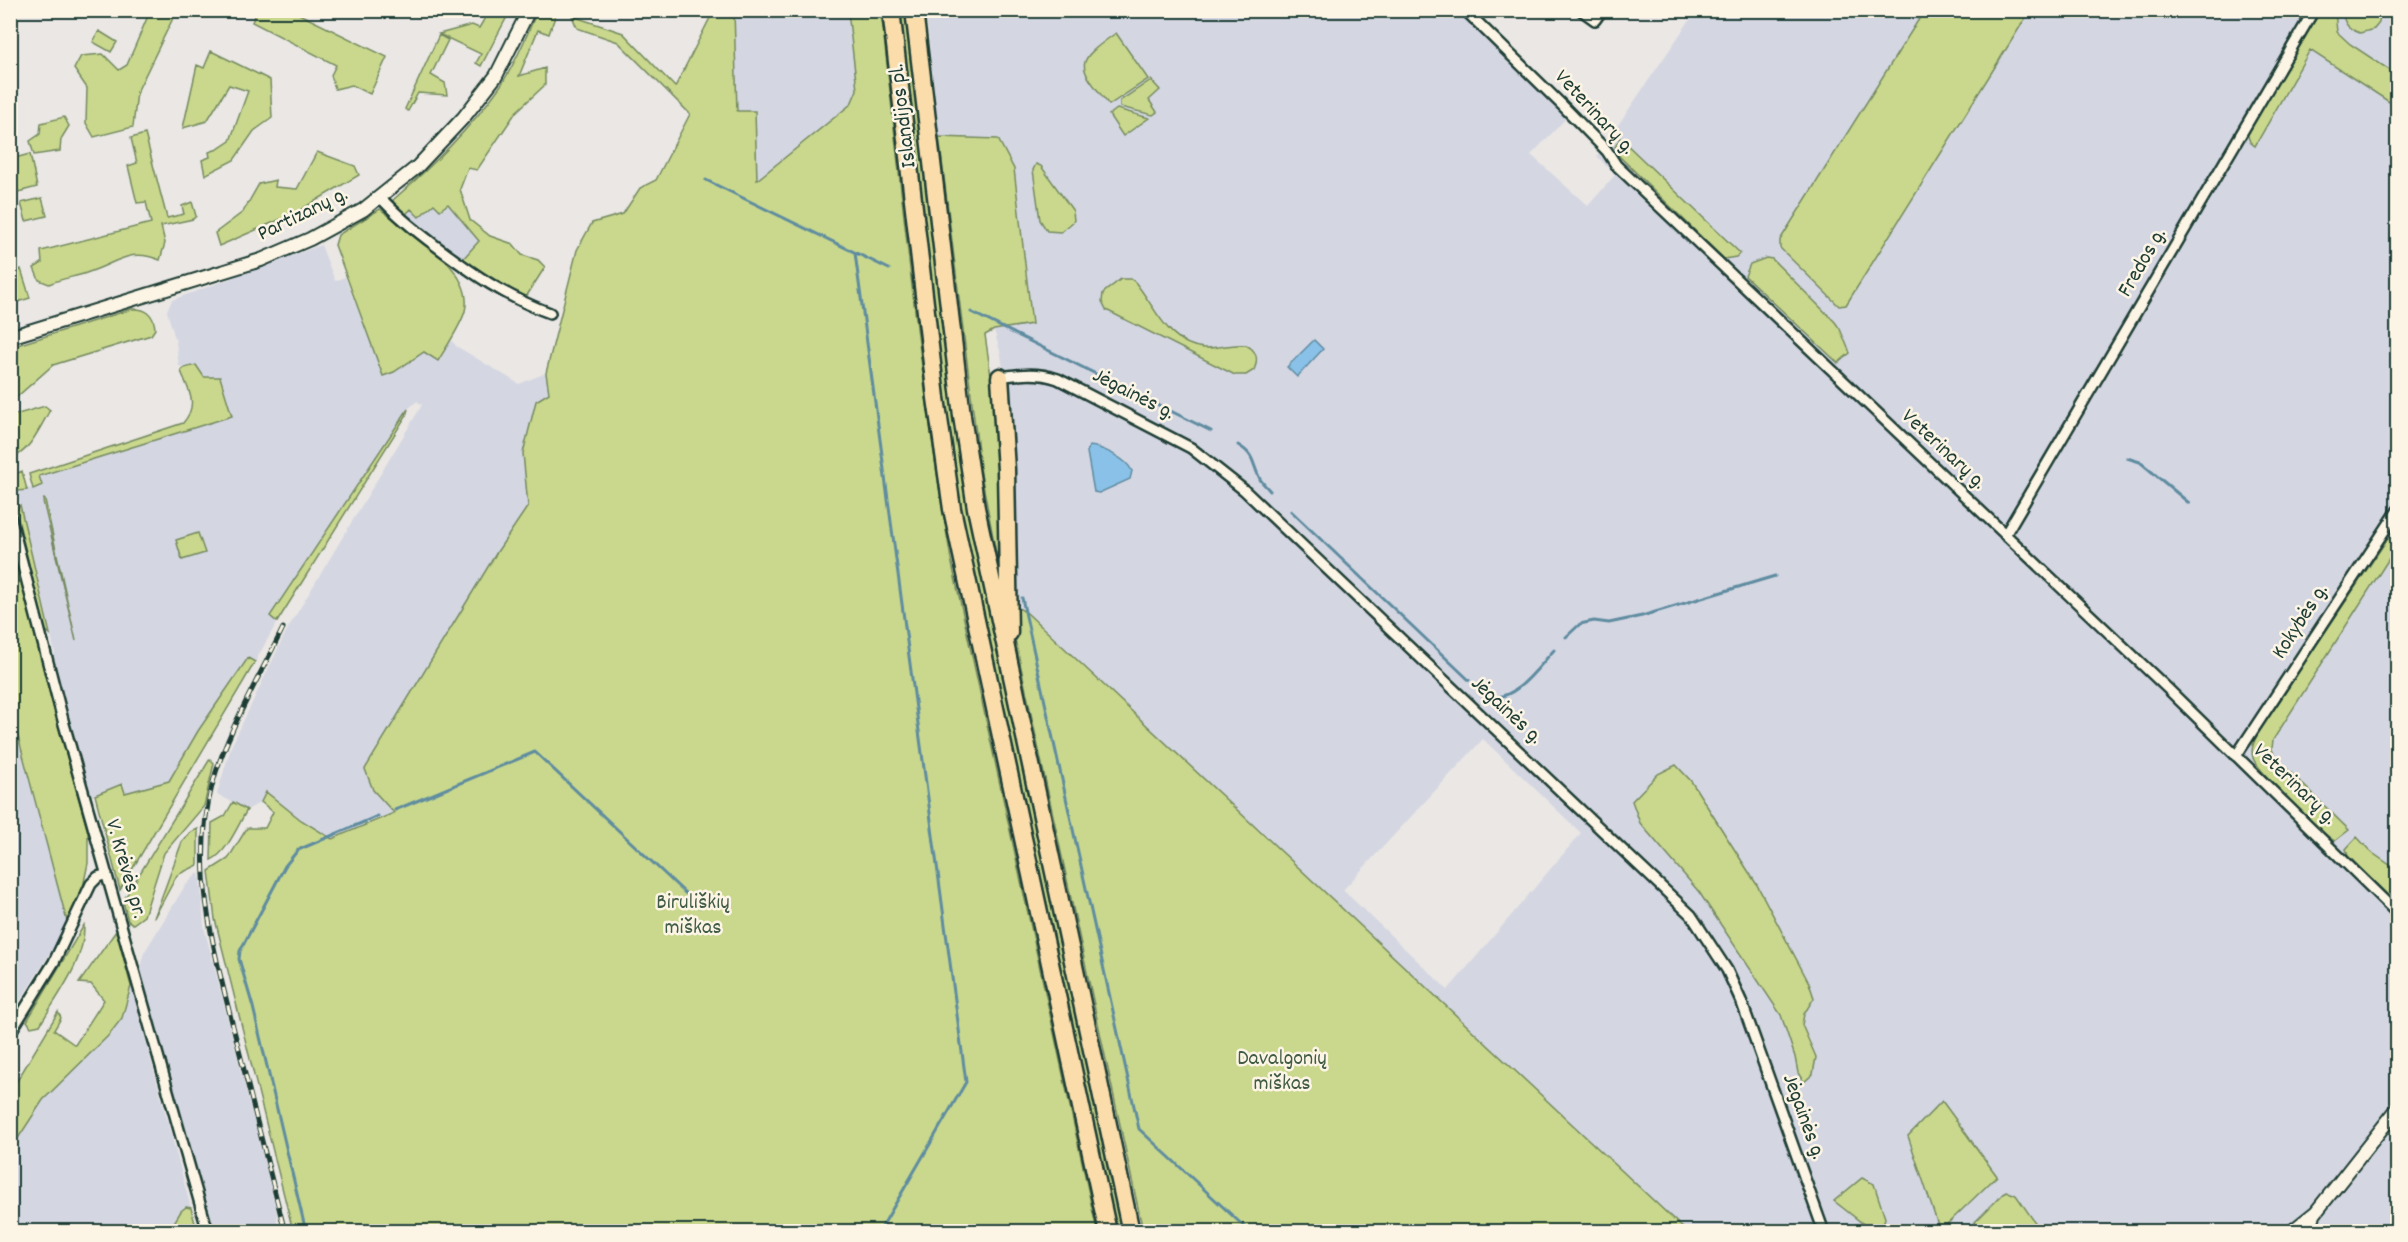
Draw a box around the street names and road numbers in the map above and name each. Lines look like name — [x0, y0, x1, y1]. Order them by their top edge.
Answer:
street label: Islandijos pl. — [882, 62, 926, 170]
street label: Veterinarų g. — [1546, 63, 1642, 163]
street label: Partizanų g. — [252, 180, 354, 250]
street label: Fredos g. — [2111, 223, 2175, 303]
street label: Jėgainės g. — [1086, 361, 1180, 429]
street label: Veterinarų g. — [1893, 402, 1993, 498]
street label: Kokybės g. — [2265, 578, 2337, 666]
street label: Jėgainės g. — [1463, 669, 1549, 753]
street label: Veterinarų g. — [2245, 737, 2343, 833]
street label: V. Krėvės pr. — [96, 816, 154, 922]
street label: Jėgainės g. — [1773, 1070, 1833, 1164]

